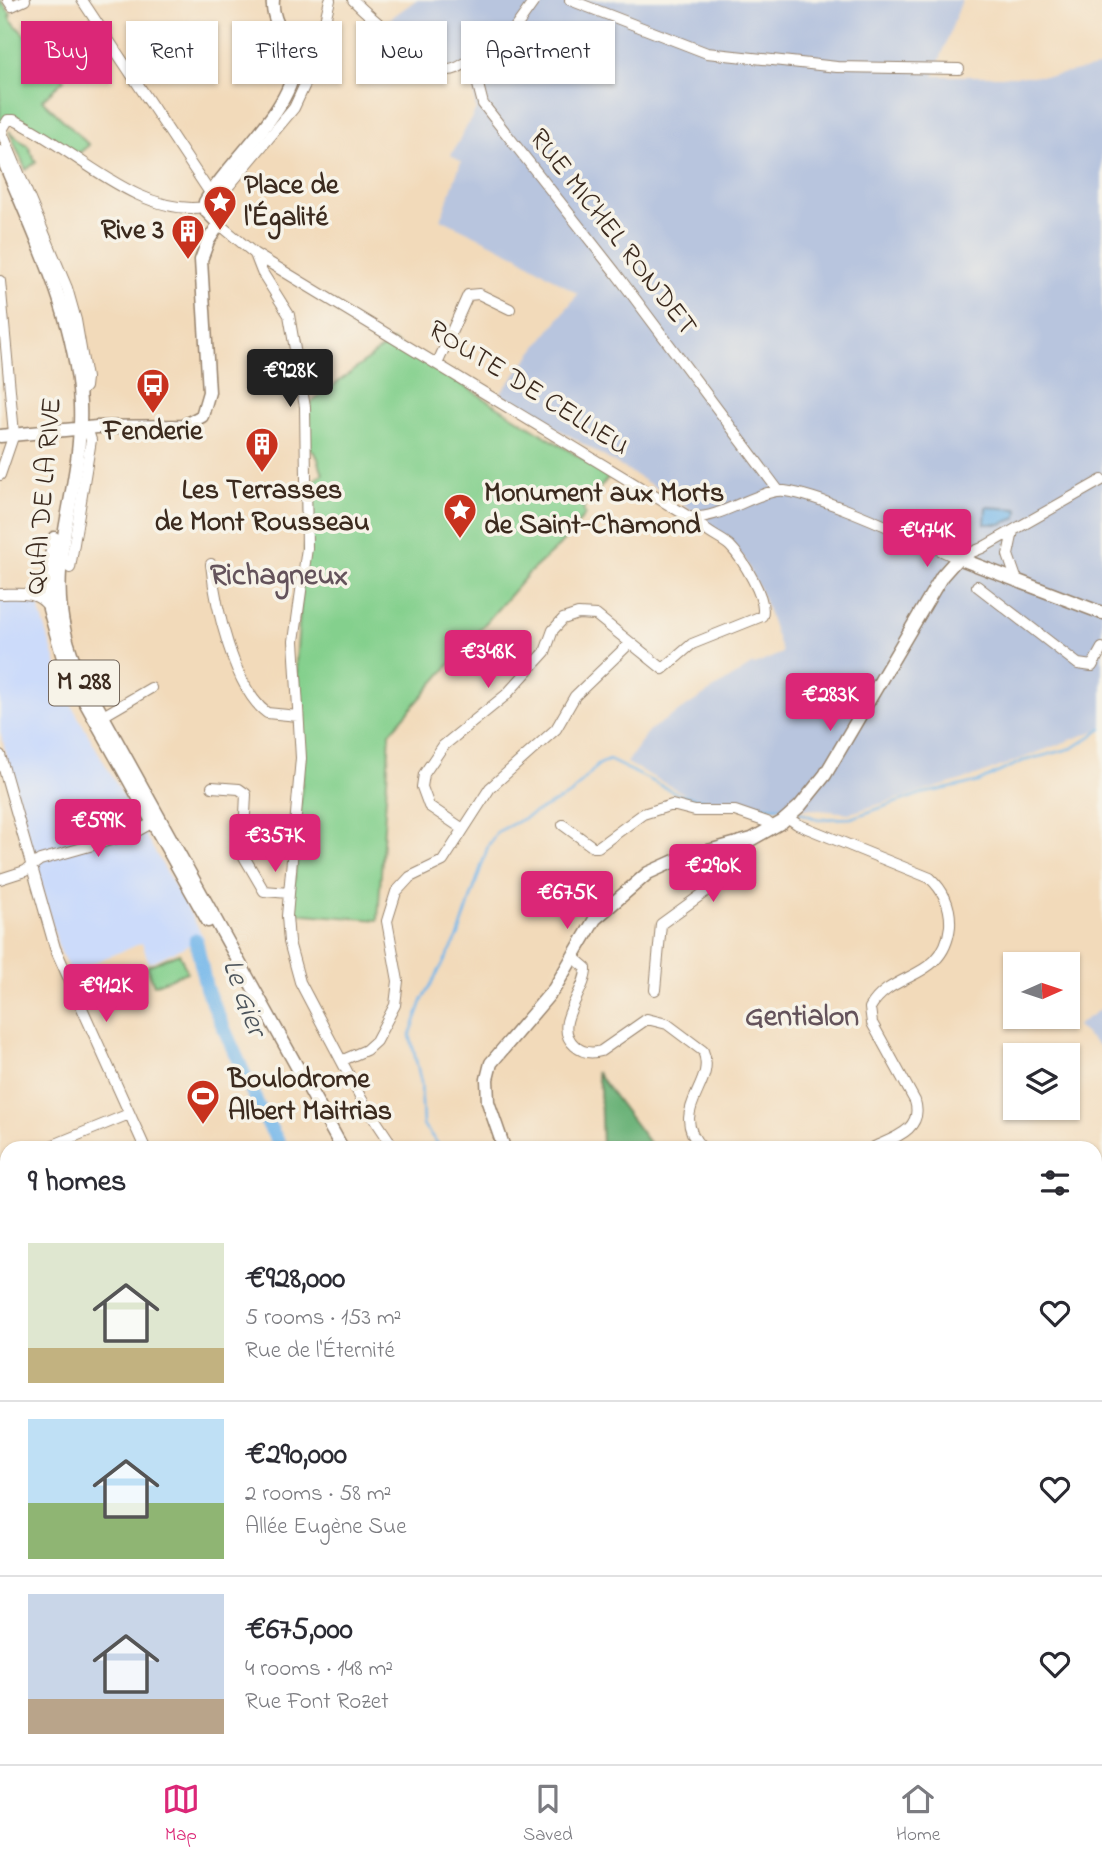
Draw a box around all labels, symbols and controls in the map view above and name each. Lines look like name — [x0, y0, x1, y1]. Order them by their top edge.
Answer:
chip: Buy — [21, 21, 112, 84]
chip: Rent — [126, 21, 218, 84]
chip: Filters — [232, 21, 342, 84]
chip: New — [356, 21, 447, 84]
chip: Apartment — [461, 21, 615, 84]
street label: RUE MICHEL RONDET — [518, 121, 706, 345]
place label: Place de l'Égalité — [244, 166, 340, 240]
place icon: Place de l'Égalité — [201, 183, 239, 232]
place label: Rive 3 — [101, 211, 164, 252]
building icon: Rive 3 — [169, 212, 207, 261]
street label: ROUTE DE CELLIEU — [419, 310, 637, 468]
pin: €928K — [241, 350, 339, 409]
text: €928K — [263, 355, 317, 388]
bus stop icon: Fenderie — [134, 366, 172, 415]
street label: QUAI DE LA RIVE — [16, 396, 74, 596]
place label: Fenderie — [101, 412, 204, 453]
building icon: Les Terrasses de Mont Rousseau — [243, 425, 281, 474]
place label: Les Terrasses de Mont Rousseau — [154, 471, 370, 544]
place label: Monument aux Morts de Saint-Chamond — [484, 474, 724, 547]
place icon: Monument aux Morts de Saint-Chamond — [441, 491, 479, 540]
pin: €474K — [878, 510, 976, 569]
text: €474K — [899, 515, 955, 548]
district label: Richagneux — [210, 555, 348, 600]
pin: €348K — [439, 630, 537, 690]
text: €348K — [461, 636, 515, 669]
road number: M 288 — [49, 660, 119, 706]
pin: €283K — [781, 674, 879, 733]
text: €283K — [802, 679, 858, 712]
pin: €599K — [49, 800, 147, 859]
text: €599K — [71, 805, 125, 838]
pin: €357K — [226, 814, 324, 874]
text: €357K — [245, 820, 305, 853]
pin: €290K — [664, 844, 762, 904]
text: €290K — [685, 850, 741, 883]
pin: €675K — [518, 872, 616, 931]
text: €675K — [537, 877, 597, 910]
north arrow — [1003, 952, 1080, 1029]
map controls — [1003, 952, 1080, 1120]
water label: Le Gier — [209, 953, 278, 1046]
pin: €912K — [57, 964, 155, 1024]
text: €912K — [80, 970, 132, 1003]
district label: Gentialon — [745, 996, 859, 1040]
button: layers — [1003, 1043, 1080, 1120]
place label: Boulodrome Albert Maitrias — [226, 1060, 392, 1133]
sports icon: Boulodrome Albert Maitrias — [184, 1077, 222, 1126]
text: 9 homes — [28, 1161, 126, 1205]
icon: filters — [1036, 1164, 1074, 1202]
text: €928,000 — [245, 1258, 345, 1302]
icon: home — [84, 1271, 168, 1355]
icon: heart — [1036, 1294, 1074, 1332]
text: 5 rooms · 153 m² — [245, 1302, 401, 1335]
text: Rue de l'Éternité — [245, 1335, 395, 1368]
text: €290,000 — [245, 1434, 347, 1478]
icon: home — [84, 1447, 168, 1531]
icon: heart — [1036, 1470, 1074, 1508]
text: 2 rooms · 58 m² — [245, 1478, 391, 1511]
text: Allée Eugène Sue — [245, 1511, 406, 1544]
text: €675,000 — [245, 1609, 353, 1653]
icon: home — [84, 1622, 168, 1706]
icon: heart — [1036, 1645, 1074, 1683]
text: 4 rooms · 148 m² — [245, 1653, 393, 1686]
text: Rue Font Rozet — [245, 1686, 389, 1719]
tab: Map — [162, 1780, 200, 1849]
tab: Saved — [523, 1780, 573, 1849]
tab: Home — [896, 1780, 940, 1849]

